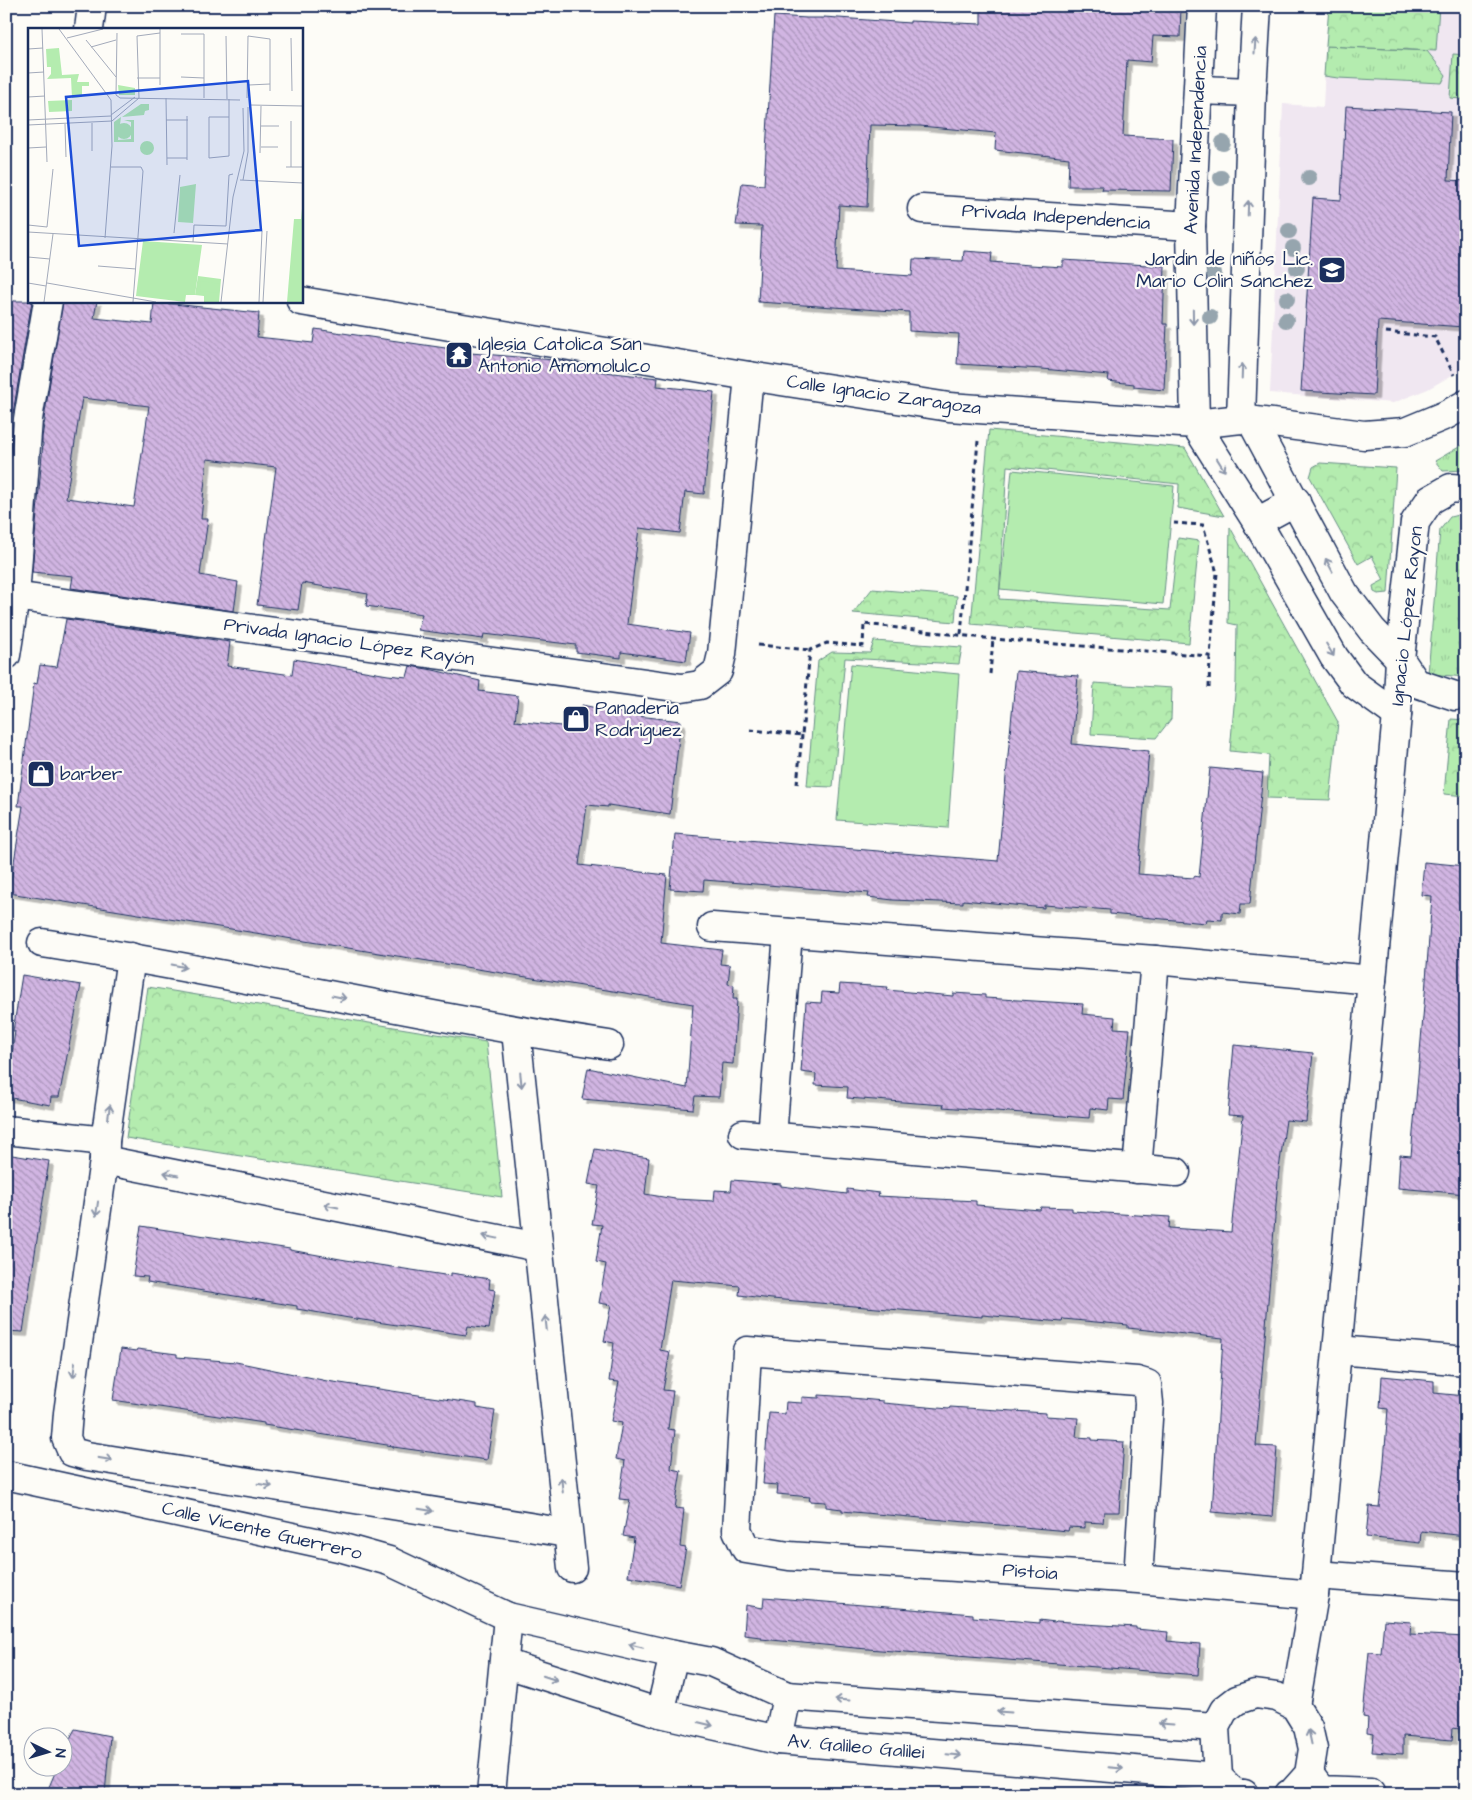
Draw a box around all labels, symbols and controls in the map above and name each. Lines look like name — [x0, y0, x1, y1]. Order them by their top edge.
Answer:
inset map — [28, 28, 302, 302]
one-way arrow — [1250, 38, 1259, 54]
street label: Avenida Independencia — [1178, 45, 1214, 235]
street label: Privada Independencia — [961, 197, 1151, 237]
one-way arrow — [1243, 200, 1253, 216]
place label: Jardin de niños Lic. Mario Colin Sanchez — [1136, 246, 1314, 295]
school or university icon: Jardin de niños Lic. Mario Colin Sanchez — [1317, 255, 1347, 285]
one-way arrow — [1188, 309, 1197, 325]
place label: Iglesia Catolica San Antonio Amomolulco — [478, 331, 650, 380]
temple icon: Iglesia Catolica San Antonio Amomolulco — [444, 340, 474, 370]
one-way arrow — [1238, 363, 1247, 379]
street label: Calle Ignacio Zaragoza — [785, 368, 983, 423]
one-way arrow — [1215, 458, 1226, 472]
street label: Ignacio López Rayon — [1384, 525, 1431, 707]
one-way arrow — [1324, 558, 1334, 573]
street label: Privada Ignacio López Rayón — [222, 611, 476, 674]
one-way arrow — [1326, 643, 1336, 657]
place label: Panaderia Rodriguez — [595, 695, 682, 745]
shop icon: Panaderia Rodriguez — [561, 704, 591, 734]
shop icon: barber — [26, 759, 56, 789]
place label: barber — [60, 761, 123, 788]
one-way arrow — [171, 962, 187, 972]
one-way arrow — [330, 993, 346, 1002]
one-way arrow — [516, 1071, 526, 1087]
one-way arrow — [104, 1104, 114, 1120]
one-way arrow — [164, 1169, 180, 1178]
one-way arrow — [92, 1200, 102, 1216]
one-way arrow — [323, 1200, 339, 1210]
one-way arrow — [482, 1232, 498, 1242]
one-way arrow — [541, 1315, 550, 1331]
one-way arrow — [69, 1361, 79, 1377]
one-way arrow — [96, 1454, 112, 1464]
one-way arrow — [557, 1477, 567, 1493]
one-way arrow — [257, 1480, 273, 1490]
street label: Calle Vicente Guerrero — [159, 1495, 365, 1567]
one-way arrow — [417, 1506, 433, 1516]
street label: Pistoia — [1001, 1557, 1059, 1587]
one-way arrow — [629, 1641, 645, 1650]
one-way arrow — [542, 1674, 558, 1683]
one-way arrow — [834, 1695, 850, 1705]
one-way arrow — [996, 1707, 1012, 1716]
one-way arrow — [1159, 1719, 1175, 1728]
one-way arrow — [698, 1720, 714, 1729]
north arrow — [22, 1728, 72, 1778]
street label: Av. Galileo Galilei — [786, 1728, 926, 1766]
one-way arrow — [1305, 1729, 1315, 1745]
text: N — [50, 1748, 70, 1759]
one-way arrow — [945, 1750, 961, 1760]
one-way arrow — [1107, 1763, 1123, 1773]

